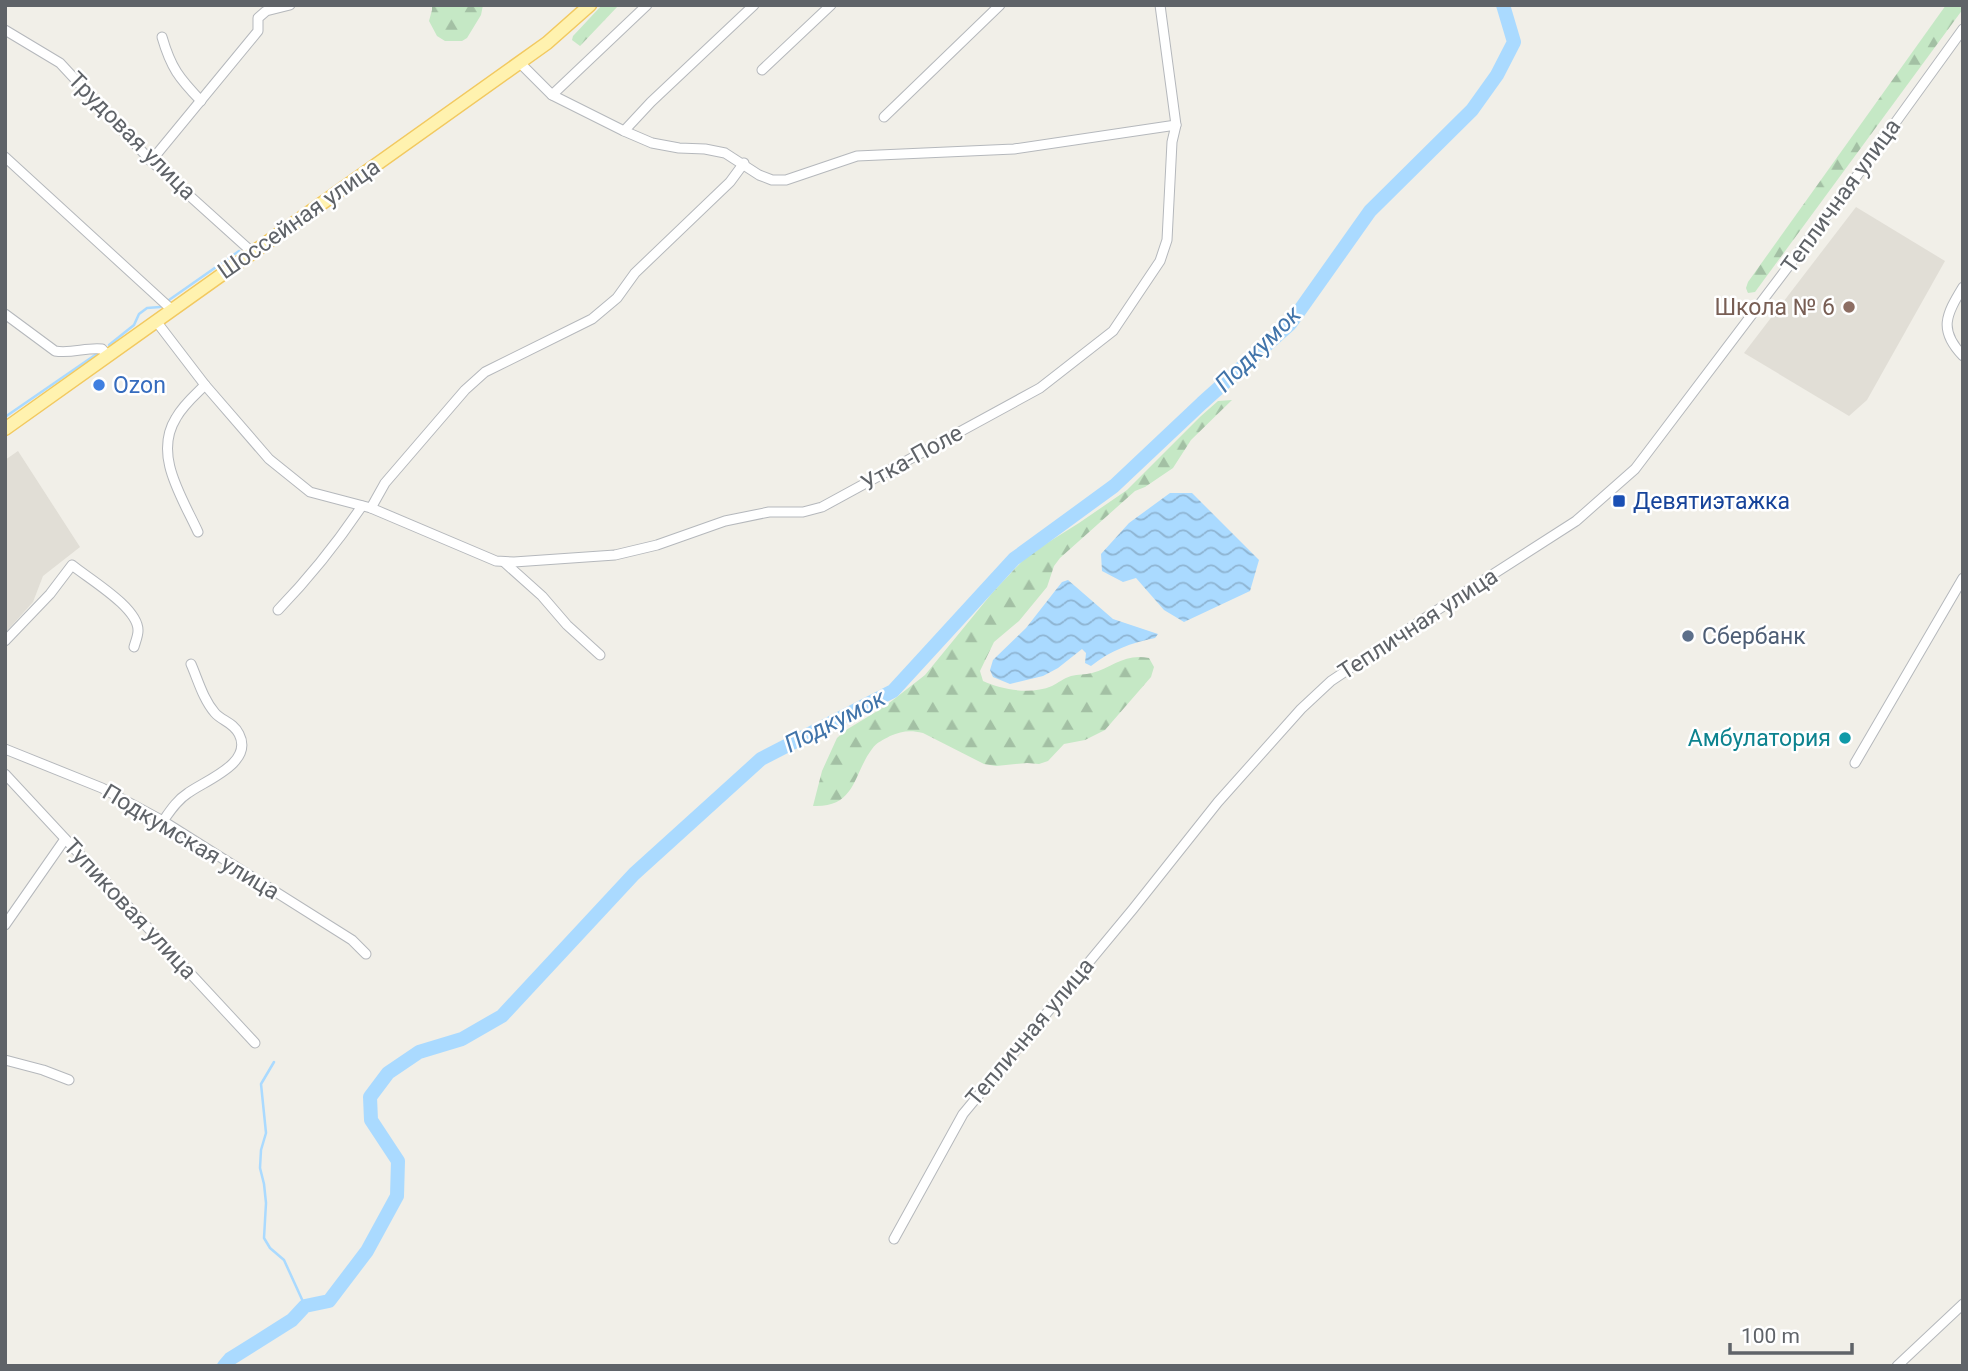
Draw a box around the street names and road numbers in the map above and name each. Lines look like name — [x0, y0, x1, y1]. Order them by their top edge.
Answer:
street label: Трудовая улица — [62, 66, 202, 206]
street label: Тепличная улица — [1776, 113, 1906, 279]
street label: Шоссейная улица — [213, 153, 385, 285]
street label: Утка-Поле — [857, 419, 967, 497]
street label: Тепличная улица — [1333, 562, 1503, 686]
street label: Подкумская улица — [98, 779, 284, 905]
street label: Тупиковая улица — [58, 833, 202, 985]
street label: Тепличная улица — [960, 953, 1100, 1111]

